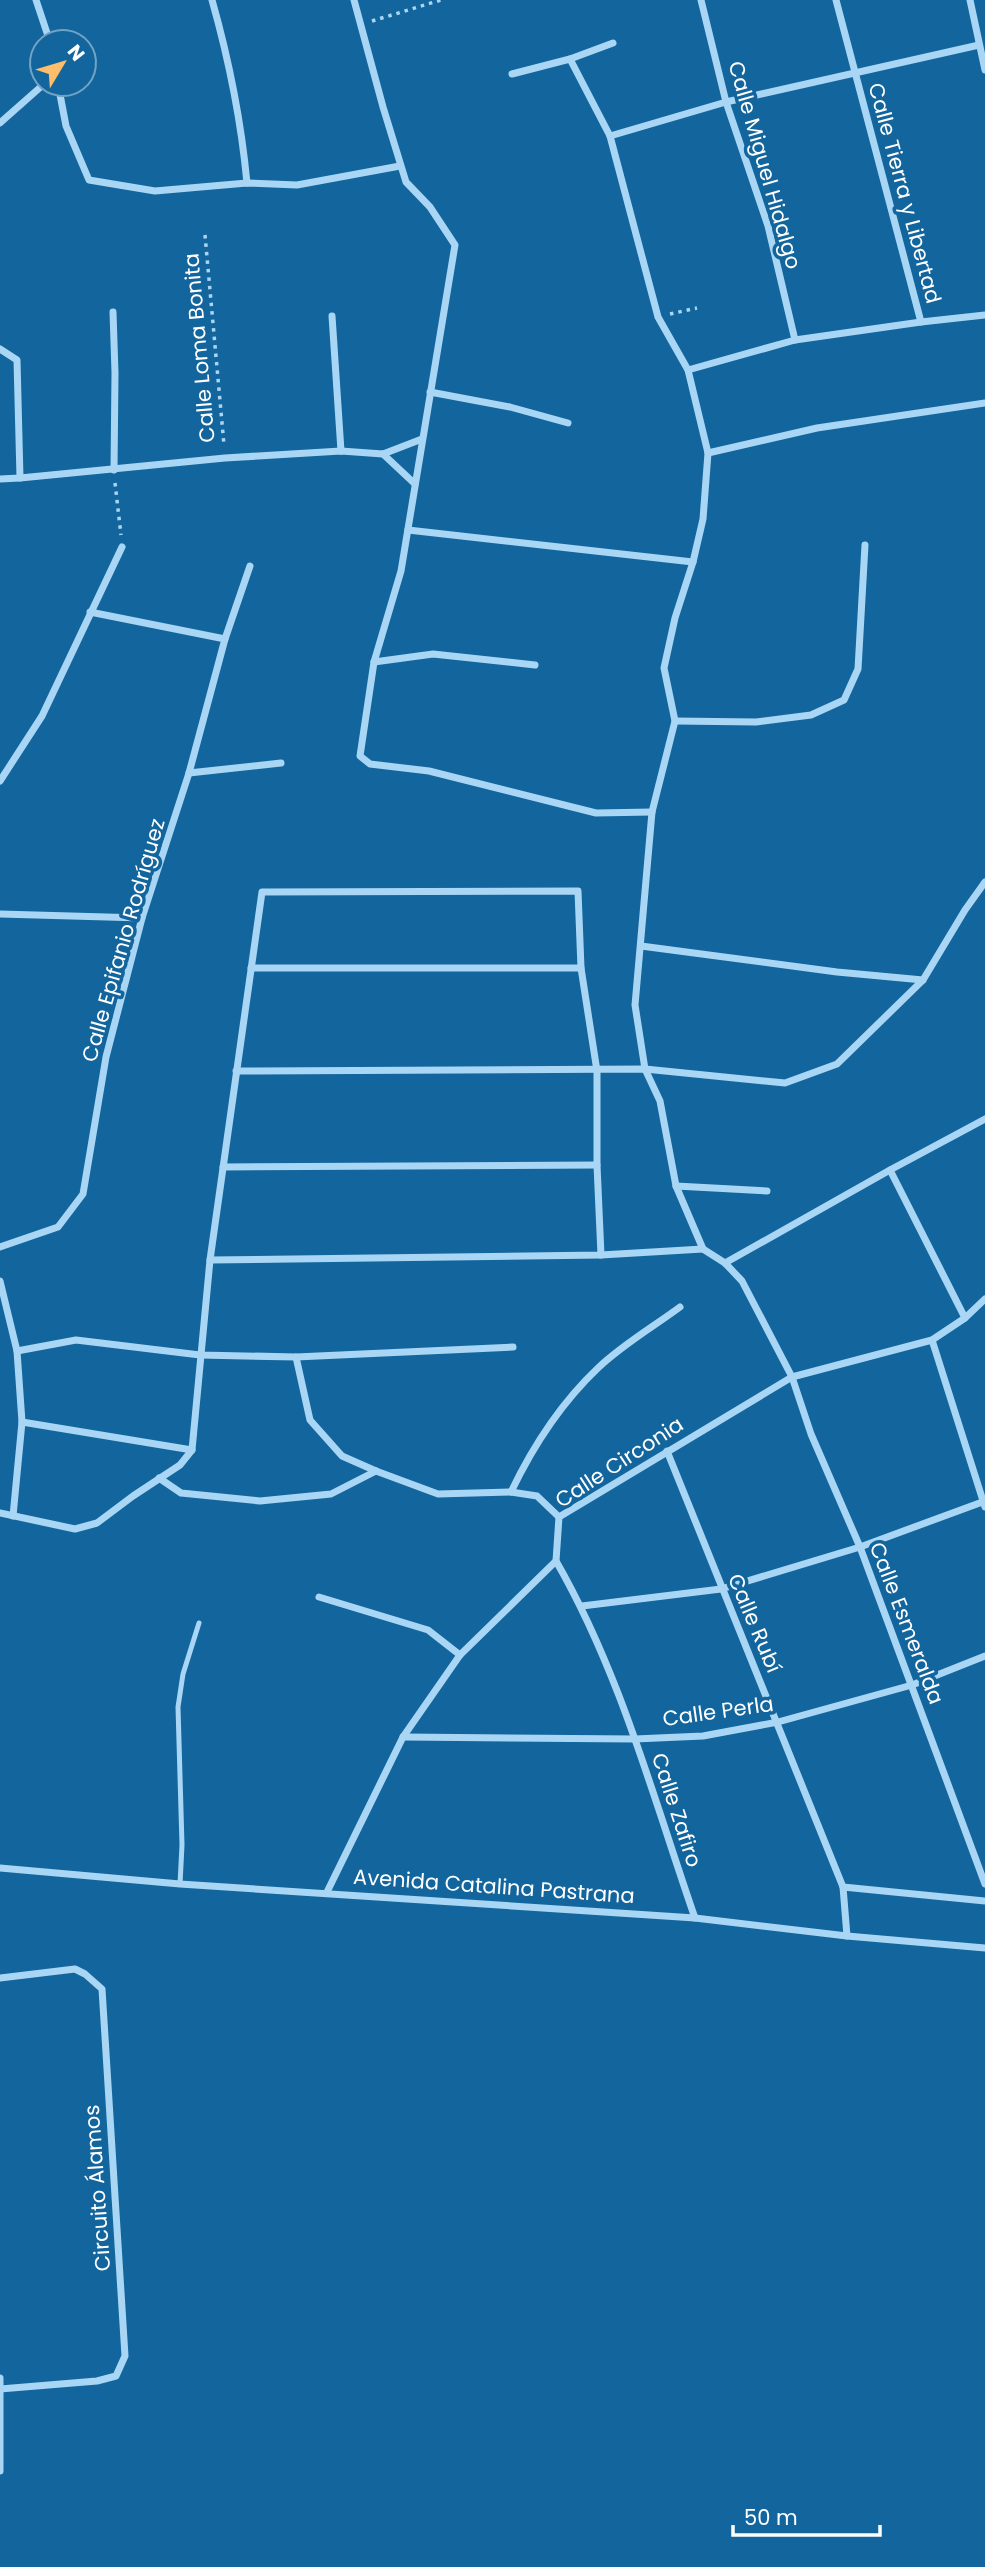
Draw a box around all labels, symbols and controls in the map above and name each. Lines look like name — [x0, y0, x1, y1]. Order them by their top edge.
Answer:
north arrow — [28, 28, 98, 98]
text: N — [61, 39, 91, 67]
street label: Calle Miguel Hidalgo — [721, 58, 809, 272]
street label: Calle Tierra y Libertad — [862, 80, 948, 306]
street label: Calle Loma Bonita — [176, 252, 222, 444]
street label: Calle Epifanio Rodríguez — [74, 815, 172, 1065]
street label: Calle Circonia — [549, 1410, 689, 1514]
street label: Calle Esmeralda — [863, 1538, 951, 1708]
street label: Calle Rubí — [721, 1569, 789, 1677]
street label: Calle Perla — [661, 1689, 775, 1733]
street label: Calle Zafiro — [645, 1749, 709, 1871]
street label: Avenida Catalina Pastrana — [352, 1862, 636, 1910]
street label: Circuito Álamos — [77, 2104, 117, 2272]
scale bar — [733, 2494, 880, 2538]
text: 50 m — [744, 2503, 798, 2532]

